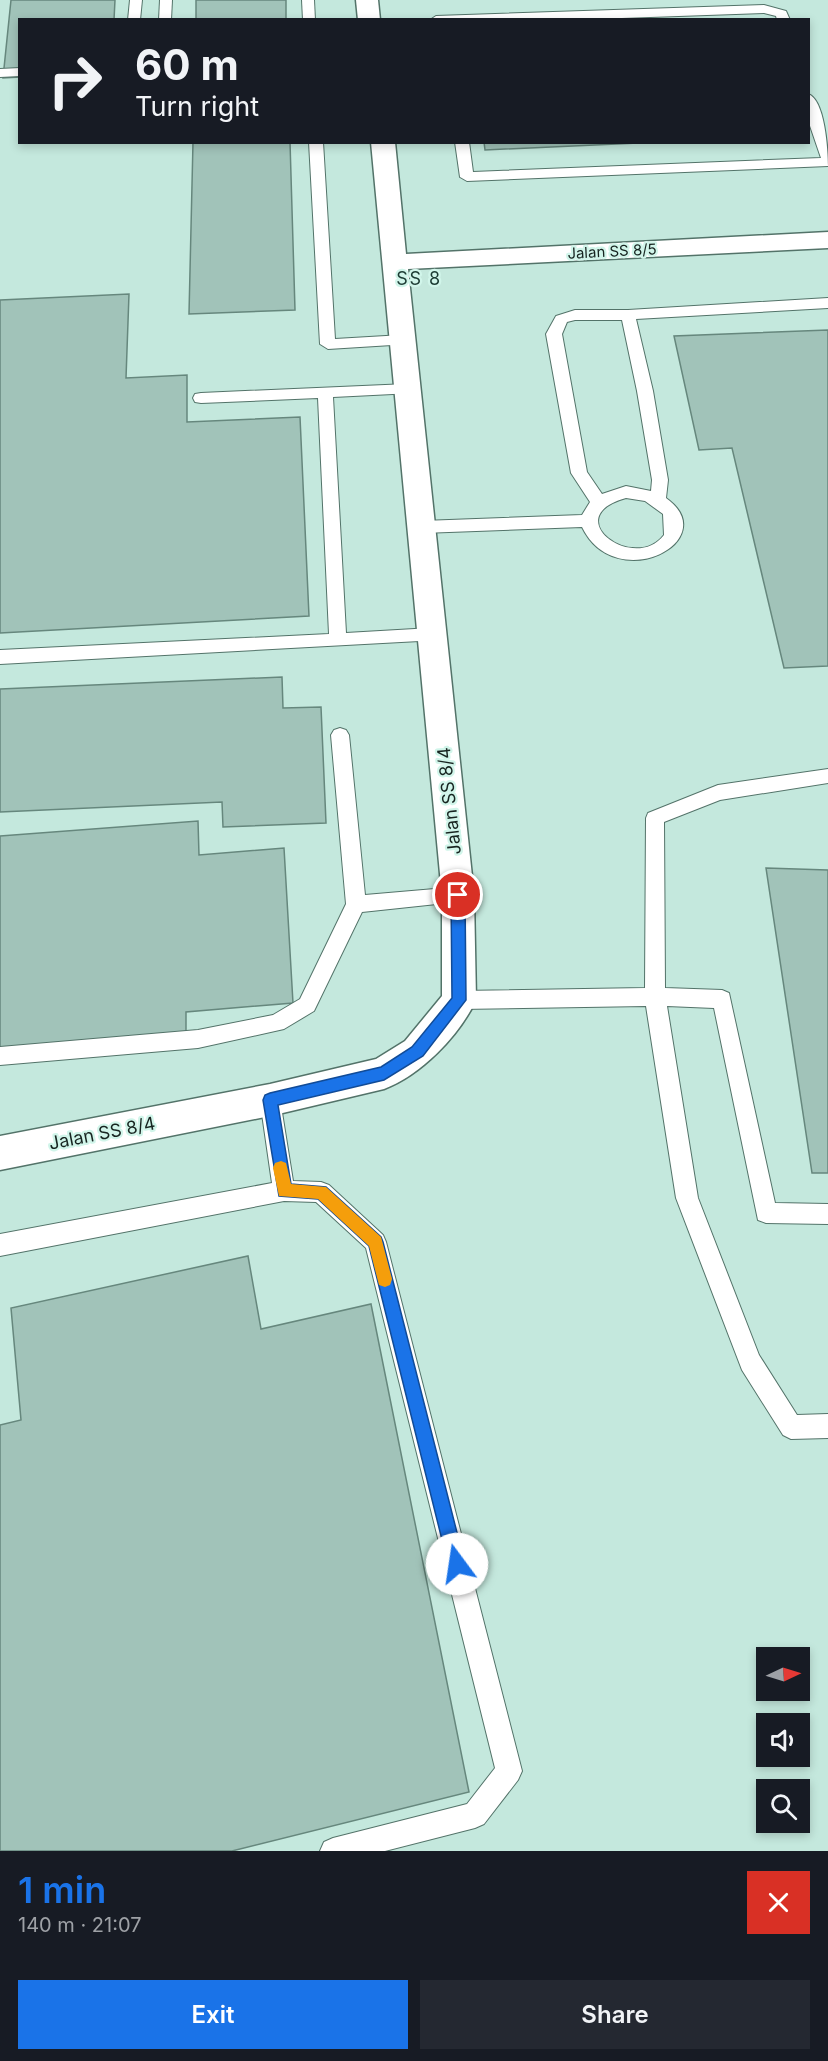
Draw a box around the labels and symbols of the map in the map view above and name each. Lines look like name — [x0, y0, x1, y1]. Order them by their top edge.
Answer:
street label: Jalan SS 8/5 — [567, 239, 657, 263]
district label: SS 8 — [396, 268, 442, 289]
street label: Jalan SS 8/4 — [433, 746, 465, 856]
pin — [432, 869, 483, 920]
street label: Jalan SS 8/4 — [47, 1112, 157, 1154]
position arrow — [425, 1532, 489, 1596]
north arrow — [756, 1647, 810, 1701]

